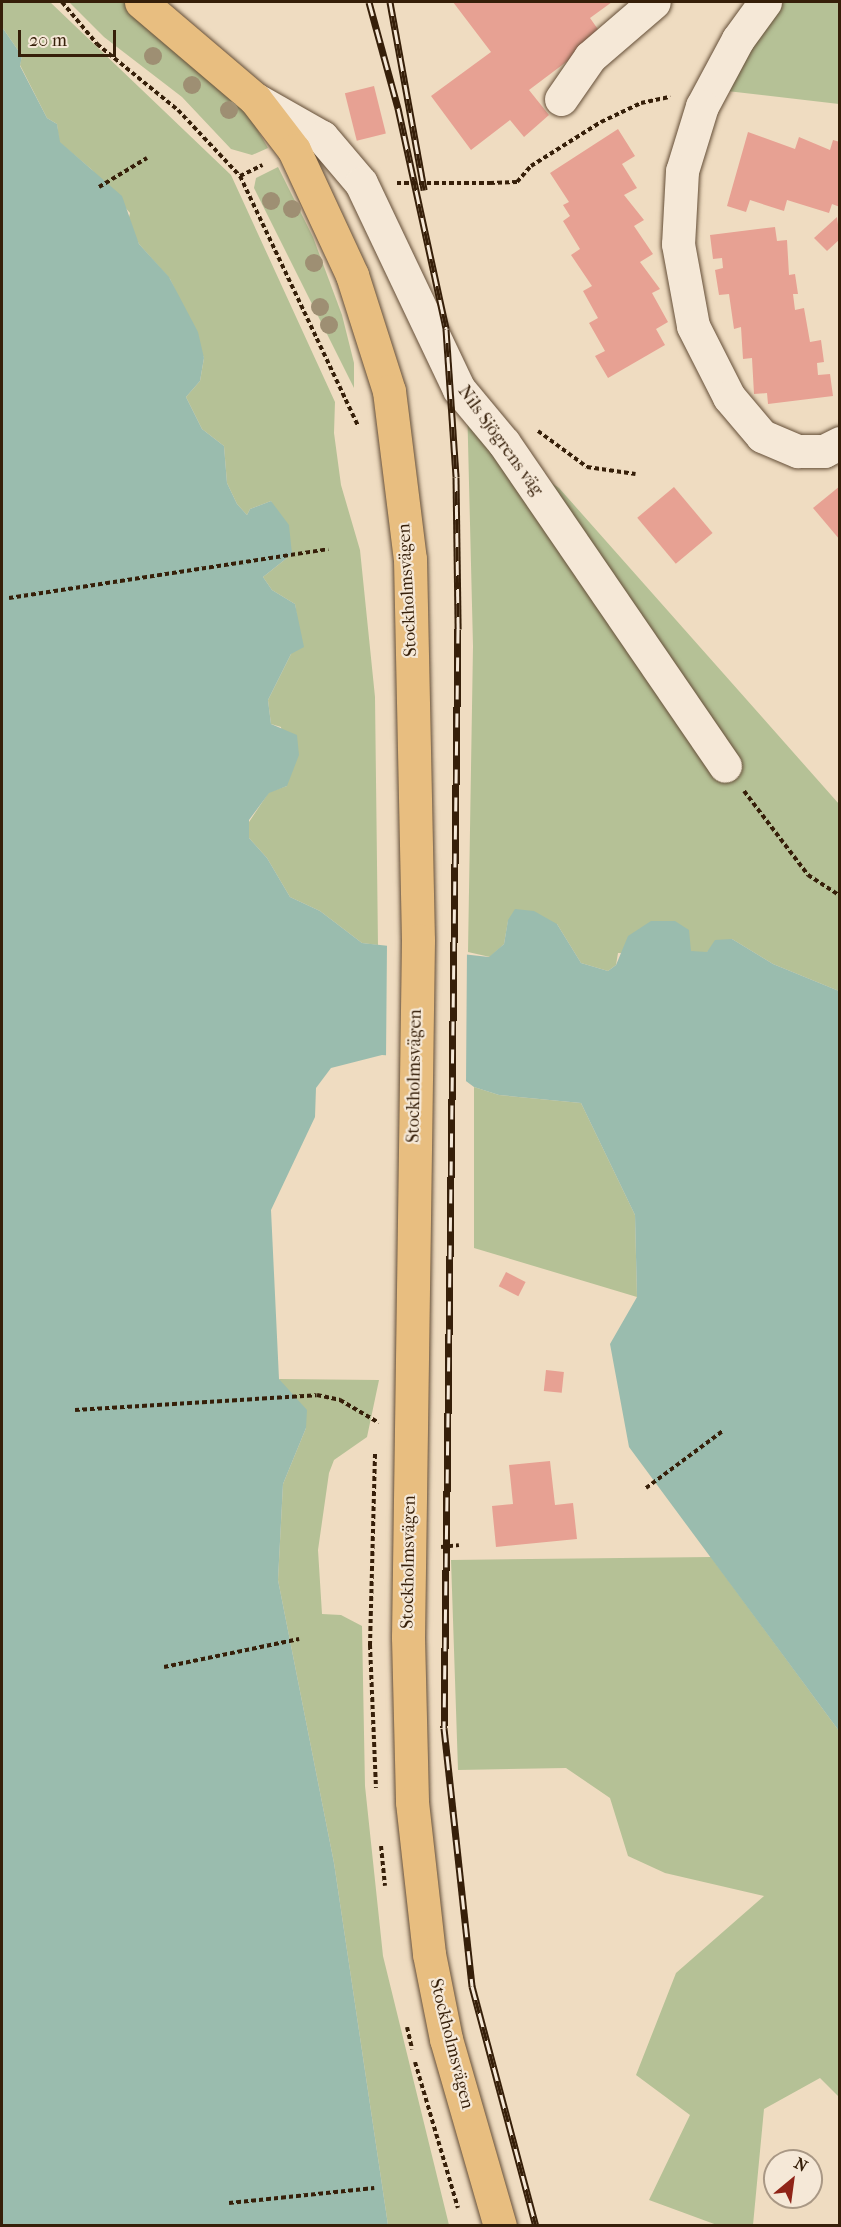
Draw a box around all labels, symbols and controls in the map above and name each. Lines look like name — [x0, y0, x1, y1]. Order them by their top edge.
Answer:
scale bar — [21, 18, 118, 56]
text: 20 m — [29, 30, 67, 51]
street label: Nils Sjögrens väg — [453, 382, 547, 500]
street label: Stockholmsvägen — [394, 523, 422, 657]
street label: Stockholmsvägen — [403, 1009, 427, 1143]
street label: Stockholmsvägen — [397, 1495, 421, 1629]
street label: Stockholmsvägen — [424, 1977, 478, 2111]
north arrow — [763, 2149, 823, 2209]
text: N — [791, 2153, 811, 2176]

